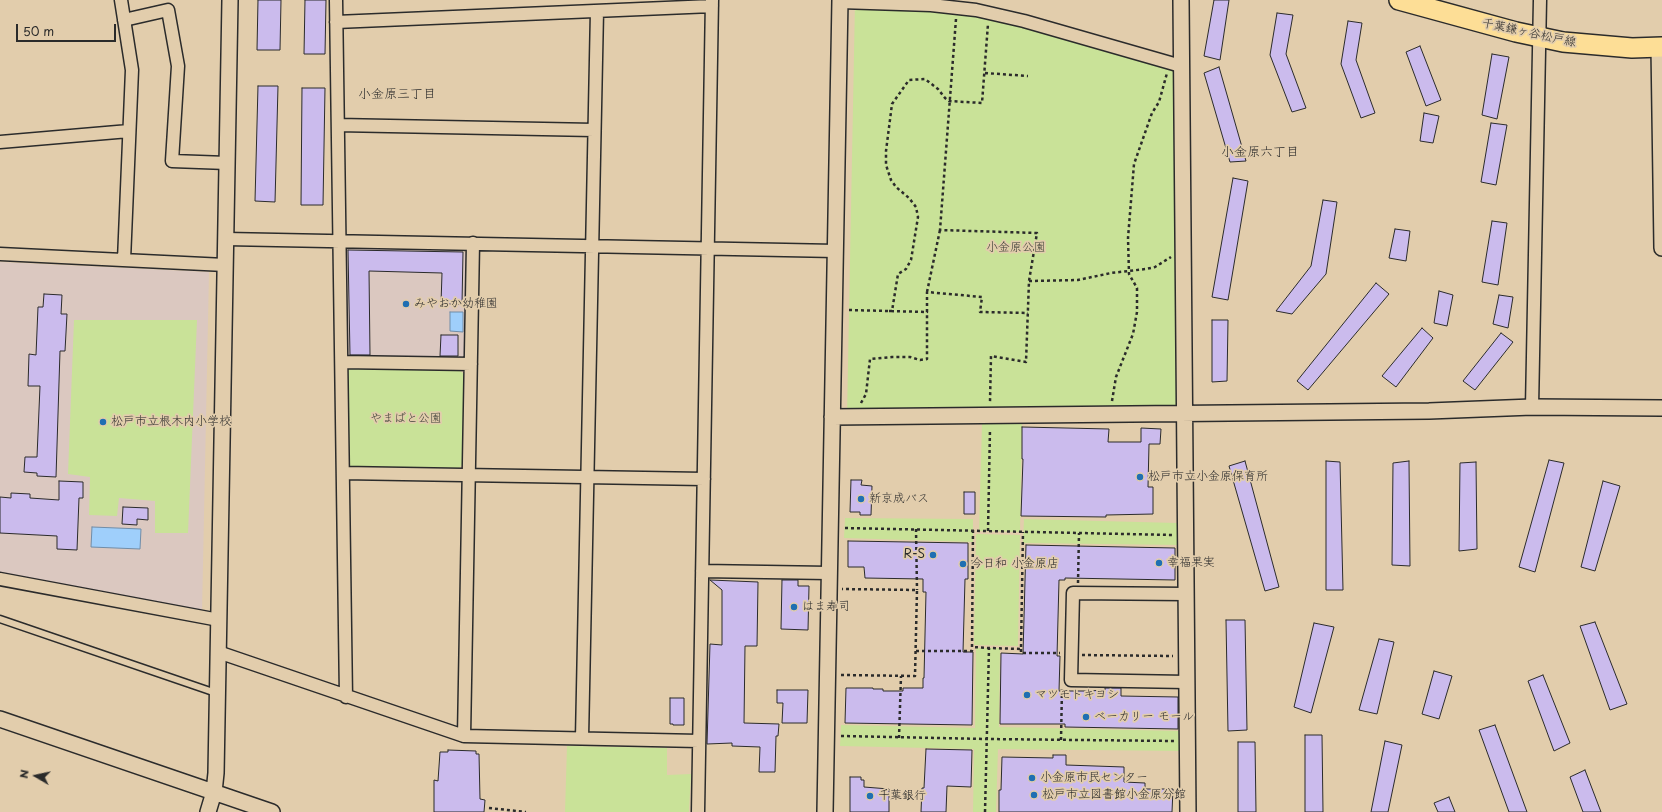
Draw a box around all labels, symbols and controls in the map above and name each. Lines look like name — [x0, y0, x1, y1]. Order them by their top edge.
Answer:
scale bar — [18, 16, 118, 42]
street label: 千葉鎌ヶ谷松戸線 — [1481, 16, 1577, 50]
text: 50 m — [23, 22, 54, 40]
district label: 小金原三丁目 — [358, 86, 436, 102]
district label: 小金原六丁目 — [1221, 144, 1299, 160]
park label: 小金原公園 — [986, 241, 1046, 255]
place label: みやおか幼稚園 — [414, 297, 498, 311]
marker: みやおか幼稚園 — [401, 299, 411, 309]
park label: やまばと公園 — [370, 412, 442, 426]
place label: 松戸市立根木内小学校 — [111, 415, 231, 429]
marker: 松戸市立根木内小学校 — [98, 417, 108, 427]
place label: 松戸市立小金原保育所 — [1148, 470, 1268, 484]
marker: 松戸市立小金原保育所 — [1135, 472, 1145, 482]
place label: 新京成バス — [869, 492, 929, 506]
marker: 新京成バス — [856, 494, 866, 504]
place label: R-S — [904, 548, 925, 562]
marker: R-S — [928, 550, 938, 560]
place label: 幸福果実 — [1167, 556, 1215, 570]
place label: 今日和 小金原店 — [971, 557, 1059, 571]
marker: 幸福果実 — [1154, 558, 1164, 568]
marker: 今日和 小金原店 — [958, 559, 968, 569]
place label: はま寿司 — [802, 600, 850, 614]
marker: はま寿司 — [789, 602, 799, 612]
place label: マツモトキヨシ — [1035, 688, 1119, 702]
marker: マツモトキヨシ — [1022, 690, 1032, 700]
place label: ベーカリー モール — [1094, 710, 1194, 724]
marker: ベーカリー モール — [1081, 712, 1091, 722]
north arrow — [16, 756, 56, 796]
text: N — [15, 768, 33, 780]
place label: 小金原市民センター — [1040, 771, 1148, 785]
marker: 小金原市民センター — [1027, 773, 1037, 783]
place label: 松戸市立図書館小金原分館 — [1042, 788, 1186, 802]
place label: 千葉銀行 — [878, 789, 926, 803]
marker: 松戸市立図書館小金原分館 — [1029, 790, 1039, 800]
marker: 千葉銀行 — [865, 791, 875, 801]

